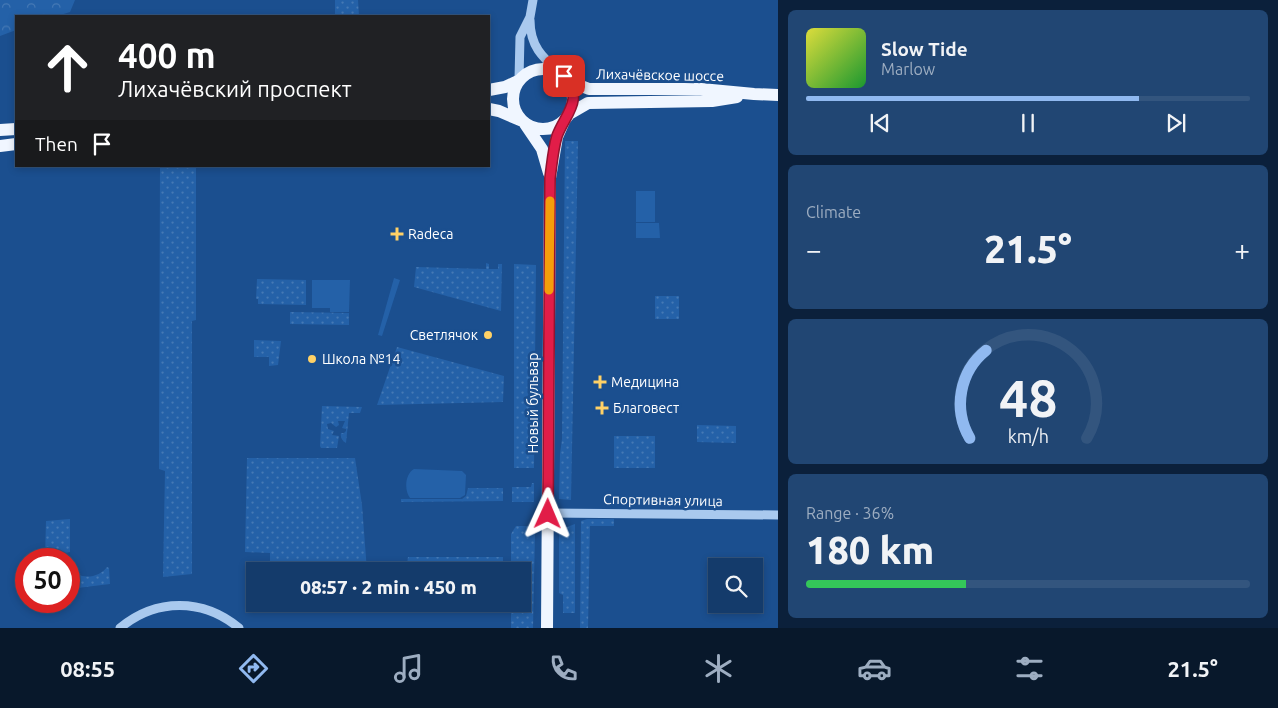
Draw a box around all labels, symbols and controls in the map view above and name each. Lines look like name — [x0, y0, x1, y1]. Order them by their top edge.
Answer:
icon: ahead — [35, 35, 100, 100]
text: 400 m — [118, 35, 216, 75]
text: Slow Tide — [881, 38, 968, 60]
pin — [543, 55, 585, 97]
text: Marlow — [881, 60, 935, 78]
icon: arrive — [550, 62, 578, 90]
street label: Лихачёвское шоссе — [596, 66, 724, 84]
text: Лихачёвский проспект — [118, 76, 352, 101]
icon: previous — [866, 109, 894, 137]
icon: pause — [1014, 109, 1042, 137]
icon: next — [1162, 109, 1190, 137]
icon: arrive — [88, 130, 116, 158]
text: Then — [35, 133, 78, 155]
text: Climate — [806, 203, 861, 221]
place label: Radeca — [408, 226, 453, 242]
marker: Radeca — [390, 227, 404, 241]
text: 21.5° — [984, 228, 1072, 270]
text: − — [806, 234, 822, 265]
text: + — [1234, 234, 1250, 265]
place label: Светлячок — [410, 327, 478, 343]
marker: Светлячок — [482, 329, 494, 341]
place label: Школа №14 — [322, 351, 401, 367]
marker: Школа №14 — [306, 353, 318, 365]
street label: Новый бульвар — [525, 353, 541, 453]
text: 48 — [999, 369, 1057, 427]
place label: Медицина — [611, 374, 679, 390]
marker: Медицина — [593, 375, 607, 389]
place label: Благовест — [613, 400, 679, 416]
marker: Благовест — [595, 401, 609, 415]
text: km/h — [1007, 426, 1049, 446]
position arrow — [521, 487, 573, 539]
street label: Спортивная улица — [603, 491, 723, 509]
text: Range · 36% — [806, 504, 894, 522]
text: 180 km — [806, 529, 934, 571]
speed limit sign: 50 — [15, 548, 80, 613]
map controls — [708, 558, 763, 613]
button: search — [708, 558, 763, 613]
text: 08:57 · 2 min · 450 m — [300, 576, 477, 598]
icon: directions — [236, 651, 271, 686]
icon: music — [391, 651, 426, 686]
icon: phone — [546, 651, 581, 686]
icon: climate — [701, 651, 736, 686]
icon: car — [857, 651, 892, 686]
icon: filters — [1012, 651, 1047, 686]
text: 08:55 — [60, 656, 115, 681]
text: 21.5° — [1167, 656, 1218, 681]

